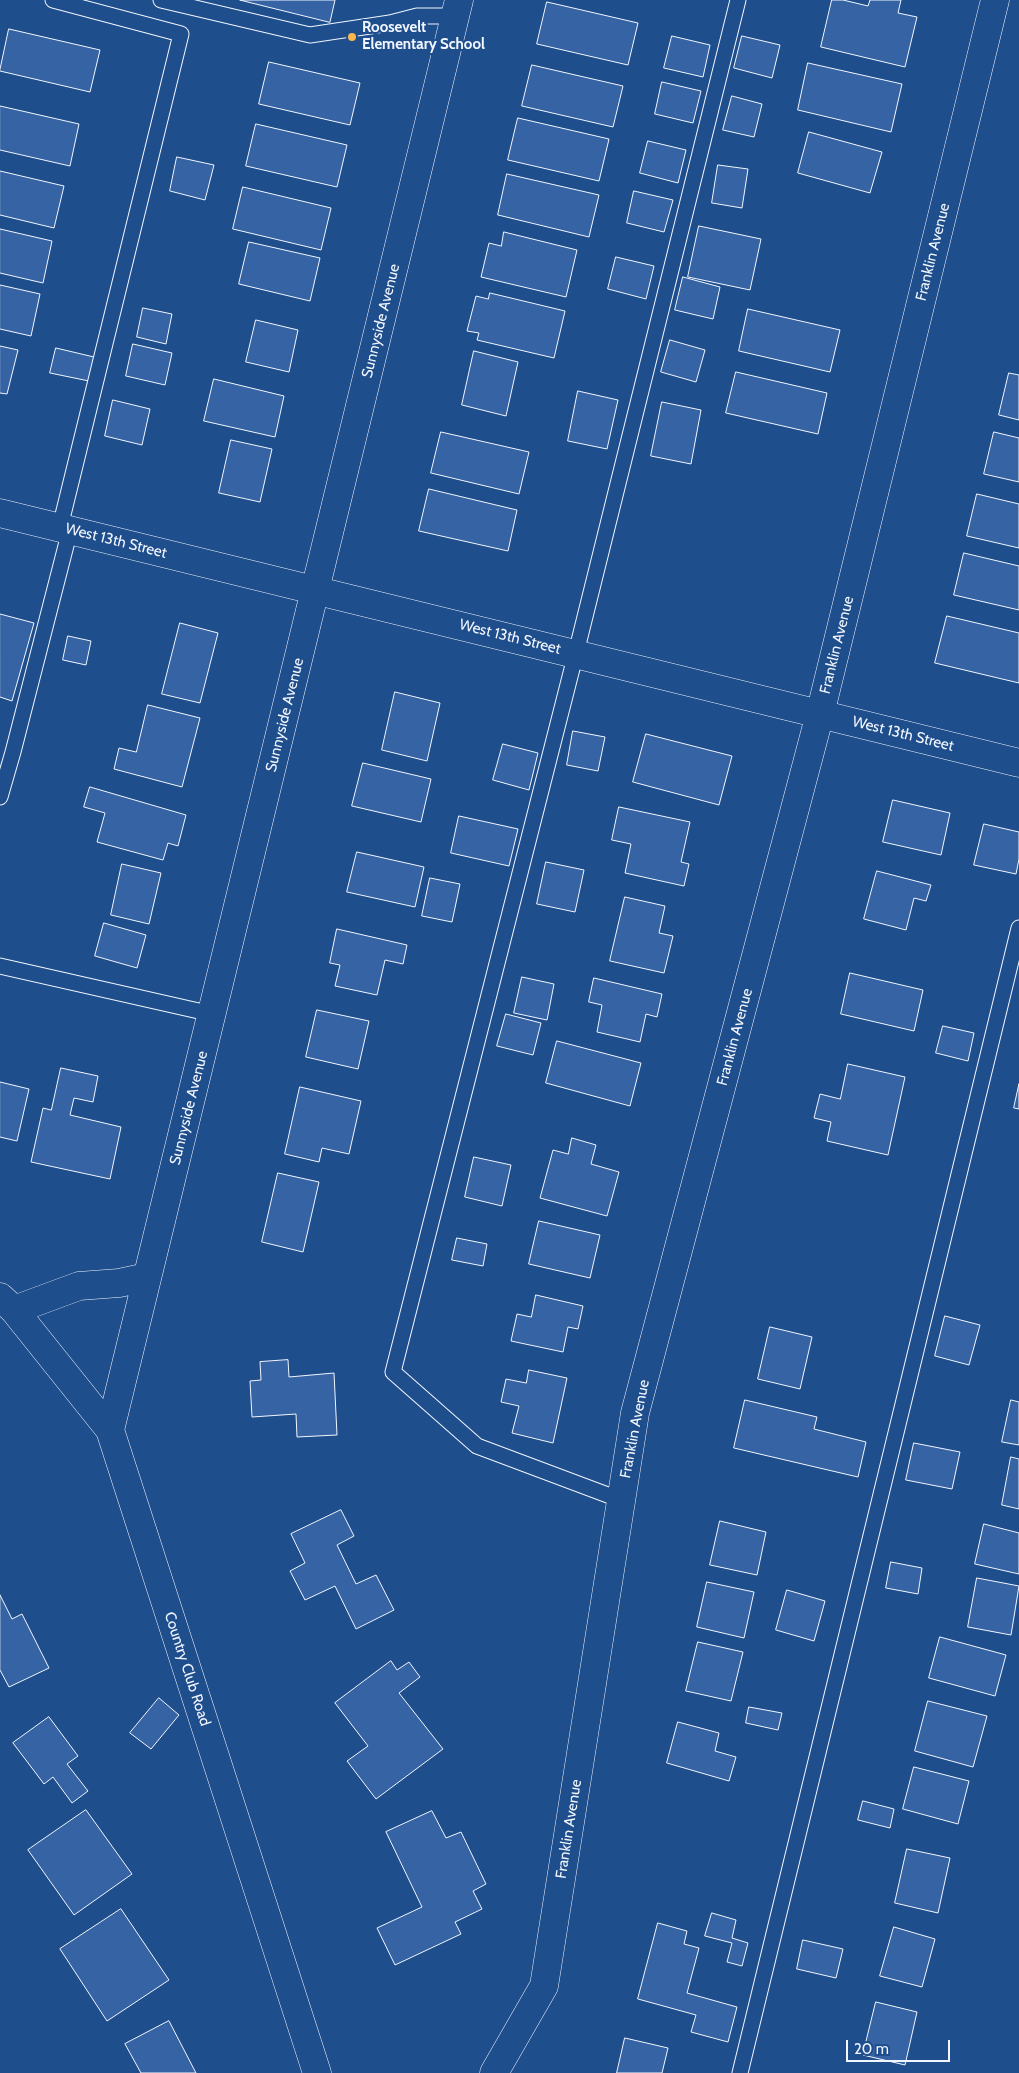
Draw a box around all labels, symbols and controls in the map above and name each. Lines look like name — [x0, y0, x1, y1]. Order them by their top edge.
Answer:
place label: Roosevelt Elementary School — [362, 19, 485, 54]
marker: Roosevelt Elementary School — [346, 31, 358, 43]
street label: Franklin Avenue — [912, 201, 954, 303]
street label: Sunnyside Avenue — [358, 262, 404, 380]
street label: West 13th Street — [63, 520, 169, 562]
street label: Franklin Avenue — [816, 594, 858, 696]
street label: West 13th Street — [457, 616, 563, 658]
street label: Sunnyside Avenue — [262, 656, 308, 774]
street label: West 13th Street — [850, 713, 956, 755]
street label: Franklin Avenue — [713, 986, 757, 1088]
street label: Sunnyside Avenue — [166, 1049, 212, 1167]
street label: Franklin Avenue — [617, 1378, 653, 1480]
street label: Country Club Road — [160, 1610, 214, 1728]
street label: Franklin Avenue — [552, 1778, 586, 1880]
scale bar — [849, 2030, 953, 2062]
text: 20 m — [854, 2040, 889, 2058]

